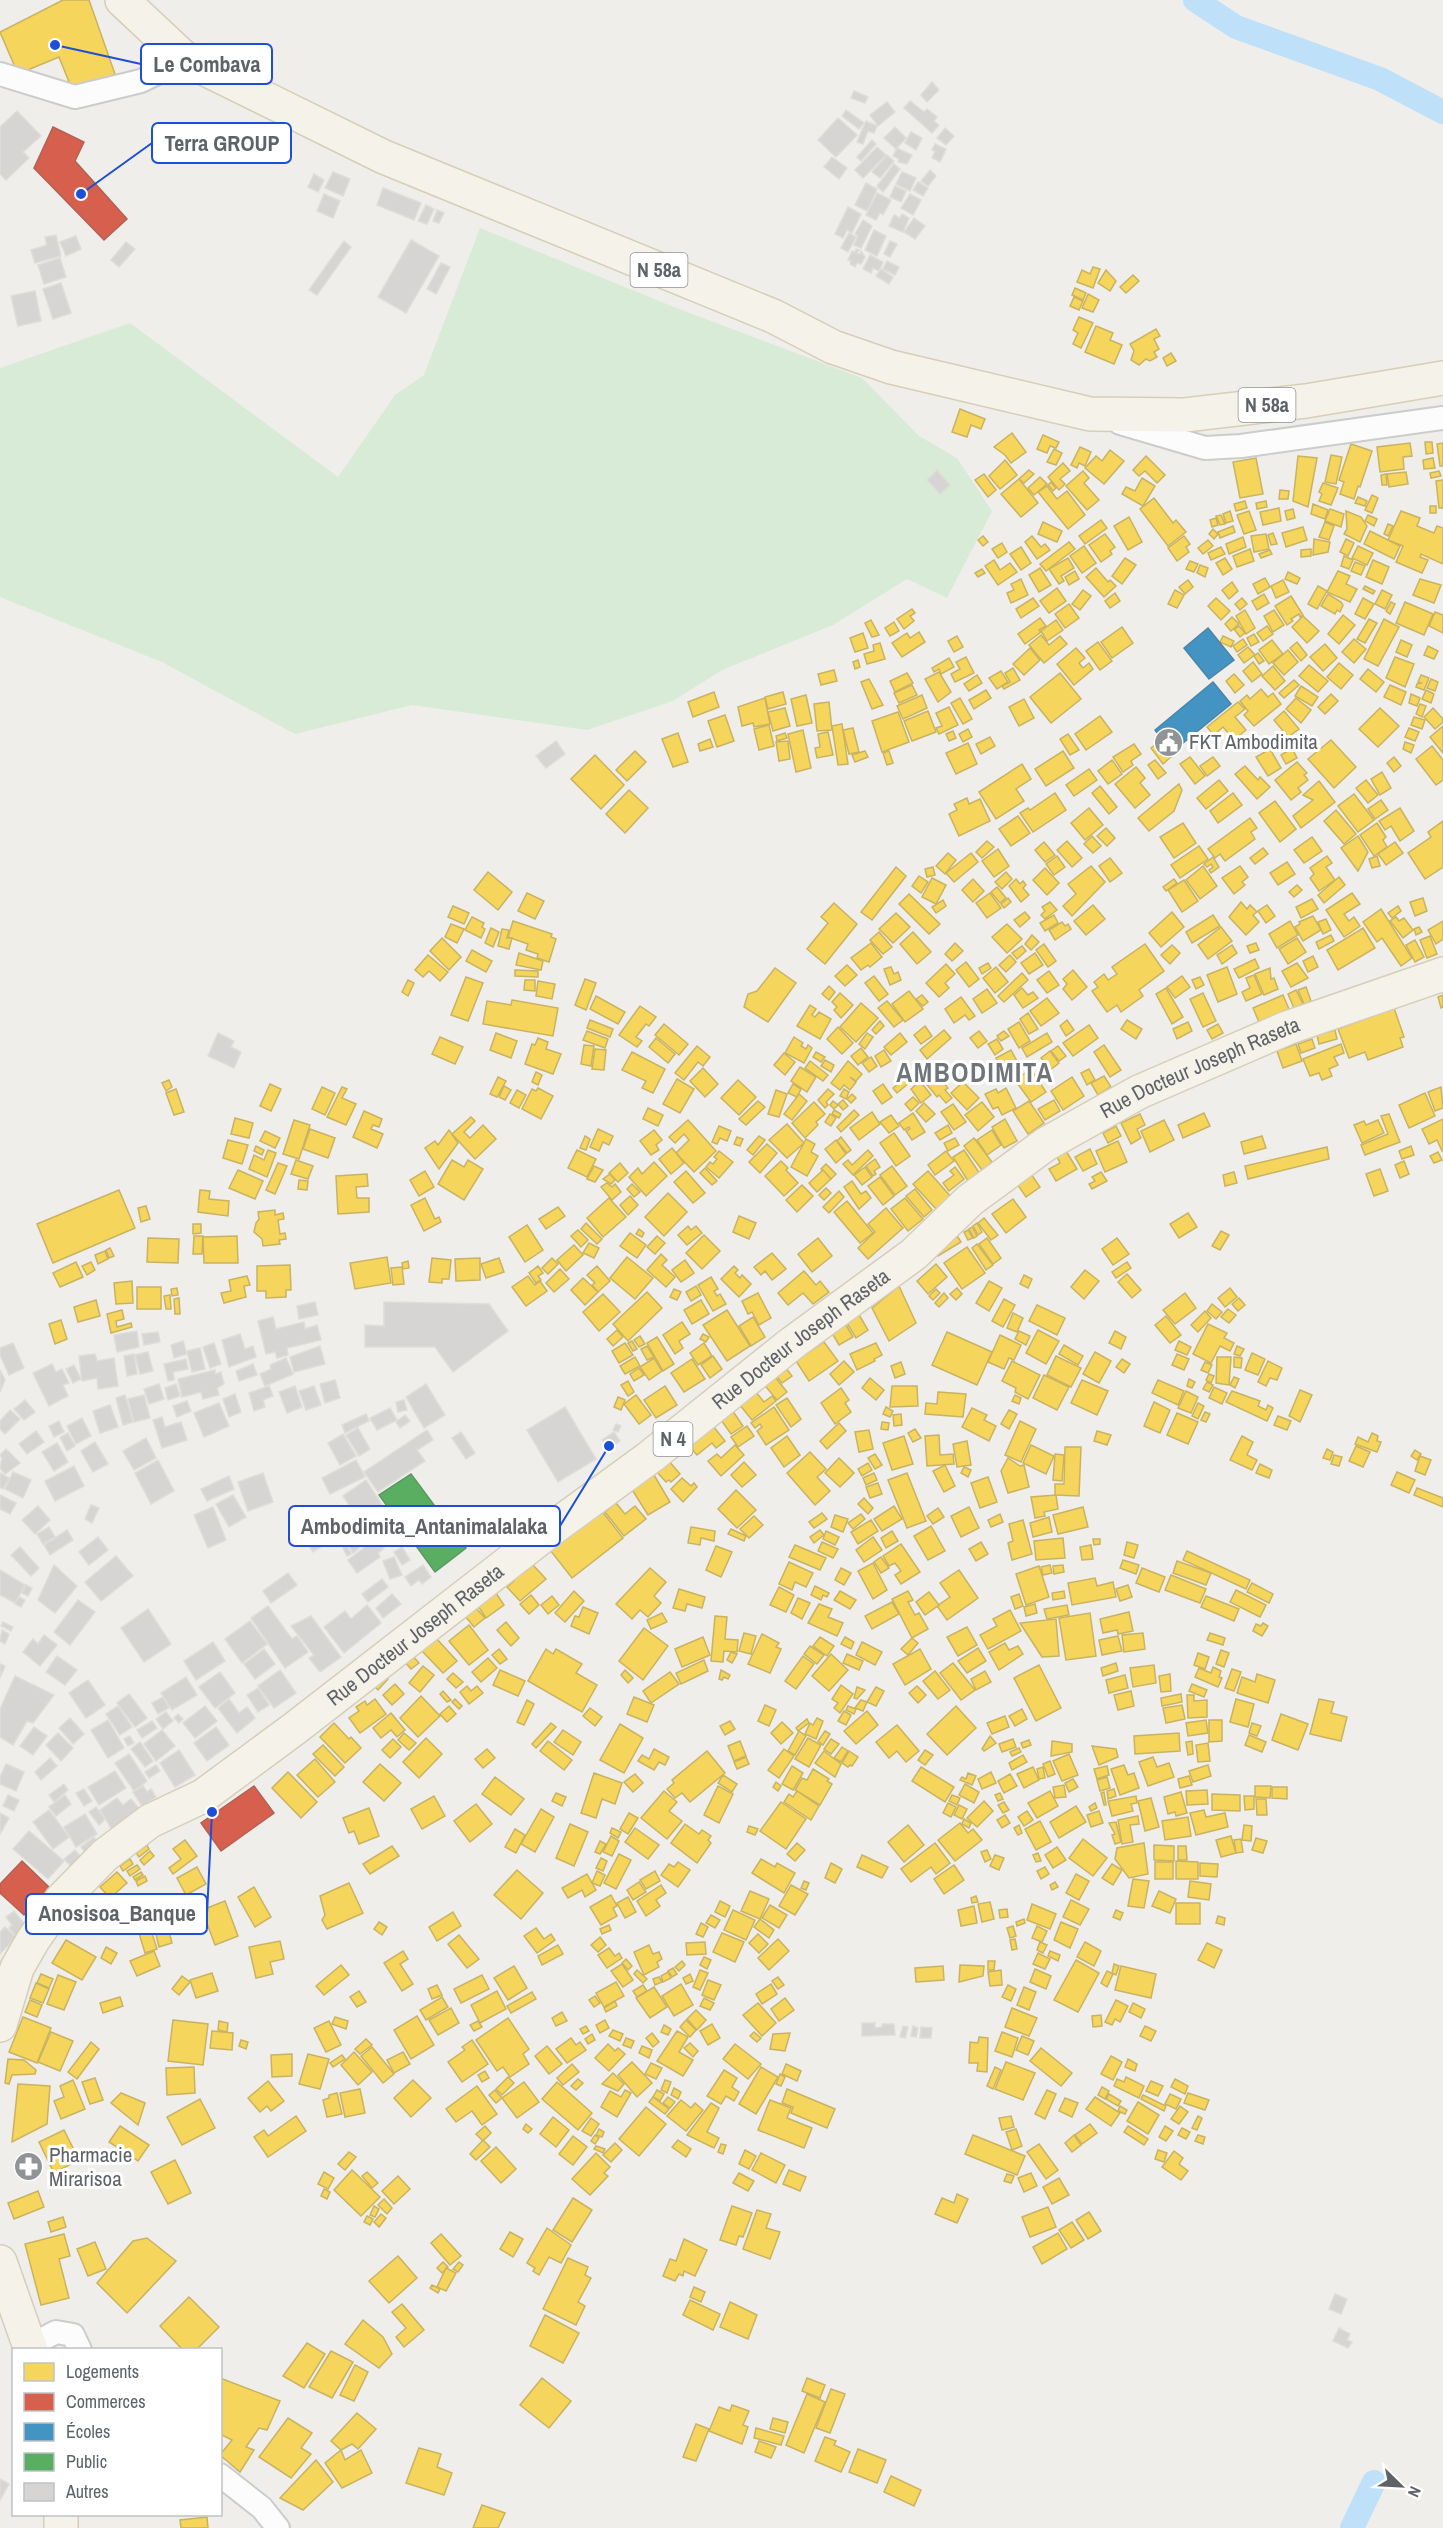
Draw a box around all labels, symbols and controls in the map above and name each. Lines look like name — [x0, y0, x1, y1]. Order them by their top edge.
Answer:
callout: Le Combava — [141, 44, 272, 84]
text: Le Combava — [153, 49, 261, 79]
callout: Terra GROUP — [152, 123, 291, 163]
text: Terra GROUP — [165, 128, 279, 158]
road number: N 58a — [630, 253, 688, 287]
road number: N 58a — [1238, 388, 1296, 422]
public building icon: FKT Ambodimita — [1152, 726, 1184, 758]
place label: FKT Ambodimita — [1189, 727, 1318, 756]
street label: Rue Docteur Joseph Raseta — [1094, 1010, 1304, 1125]
district label: AMBODIMITA — [896, 1054, 1054, 1090]
street label: Rue Docteur Joseph Raseta — [706, 1261, 896, 1416]
road number: N 4 — [654, 1422, 692, 1456]
callout: Ambodimita_Antanimalalaka — [289, 1506, 560, 1546]
text: Ambodimita_Antanimalalaka — [301, 1511, 547, 1541]
street label: Rue Docteur Joseph Raseta — [321, 1556, 510, 1712]
callout: Anosisoa_Banque — [26, 1894, 207, 1934]
text: Anosisoa_Banque — [38, 1898, 196, 1928]
place label: Pharmacie Mirarisoa — [49, 2140, 132, 2193]
pharmacy icon: Pharmacie Mirarisoa — [12, 2151, 44, 2183]
legend — [12, 2348, 222, 2516]
text: Logements — [66, 2359, 139, 2384]
text: Commerces — [66, 2389, 146, 2414]
text: Écoles — [66, 2419, 110, 2444]
text: Public — [66, 2449, 107, 2474]
north arrow — [1371, 2456, 1431, 2516]
text: Autres — [65, 2479, 109, 2504]
text: N — [1403, 2483, 1427, 2501]

